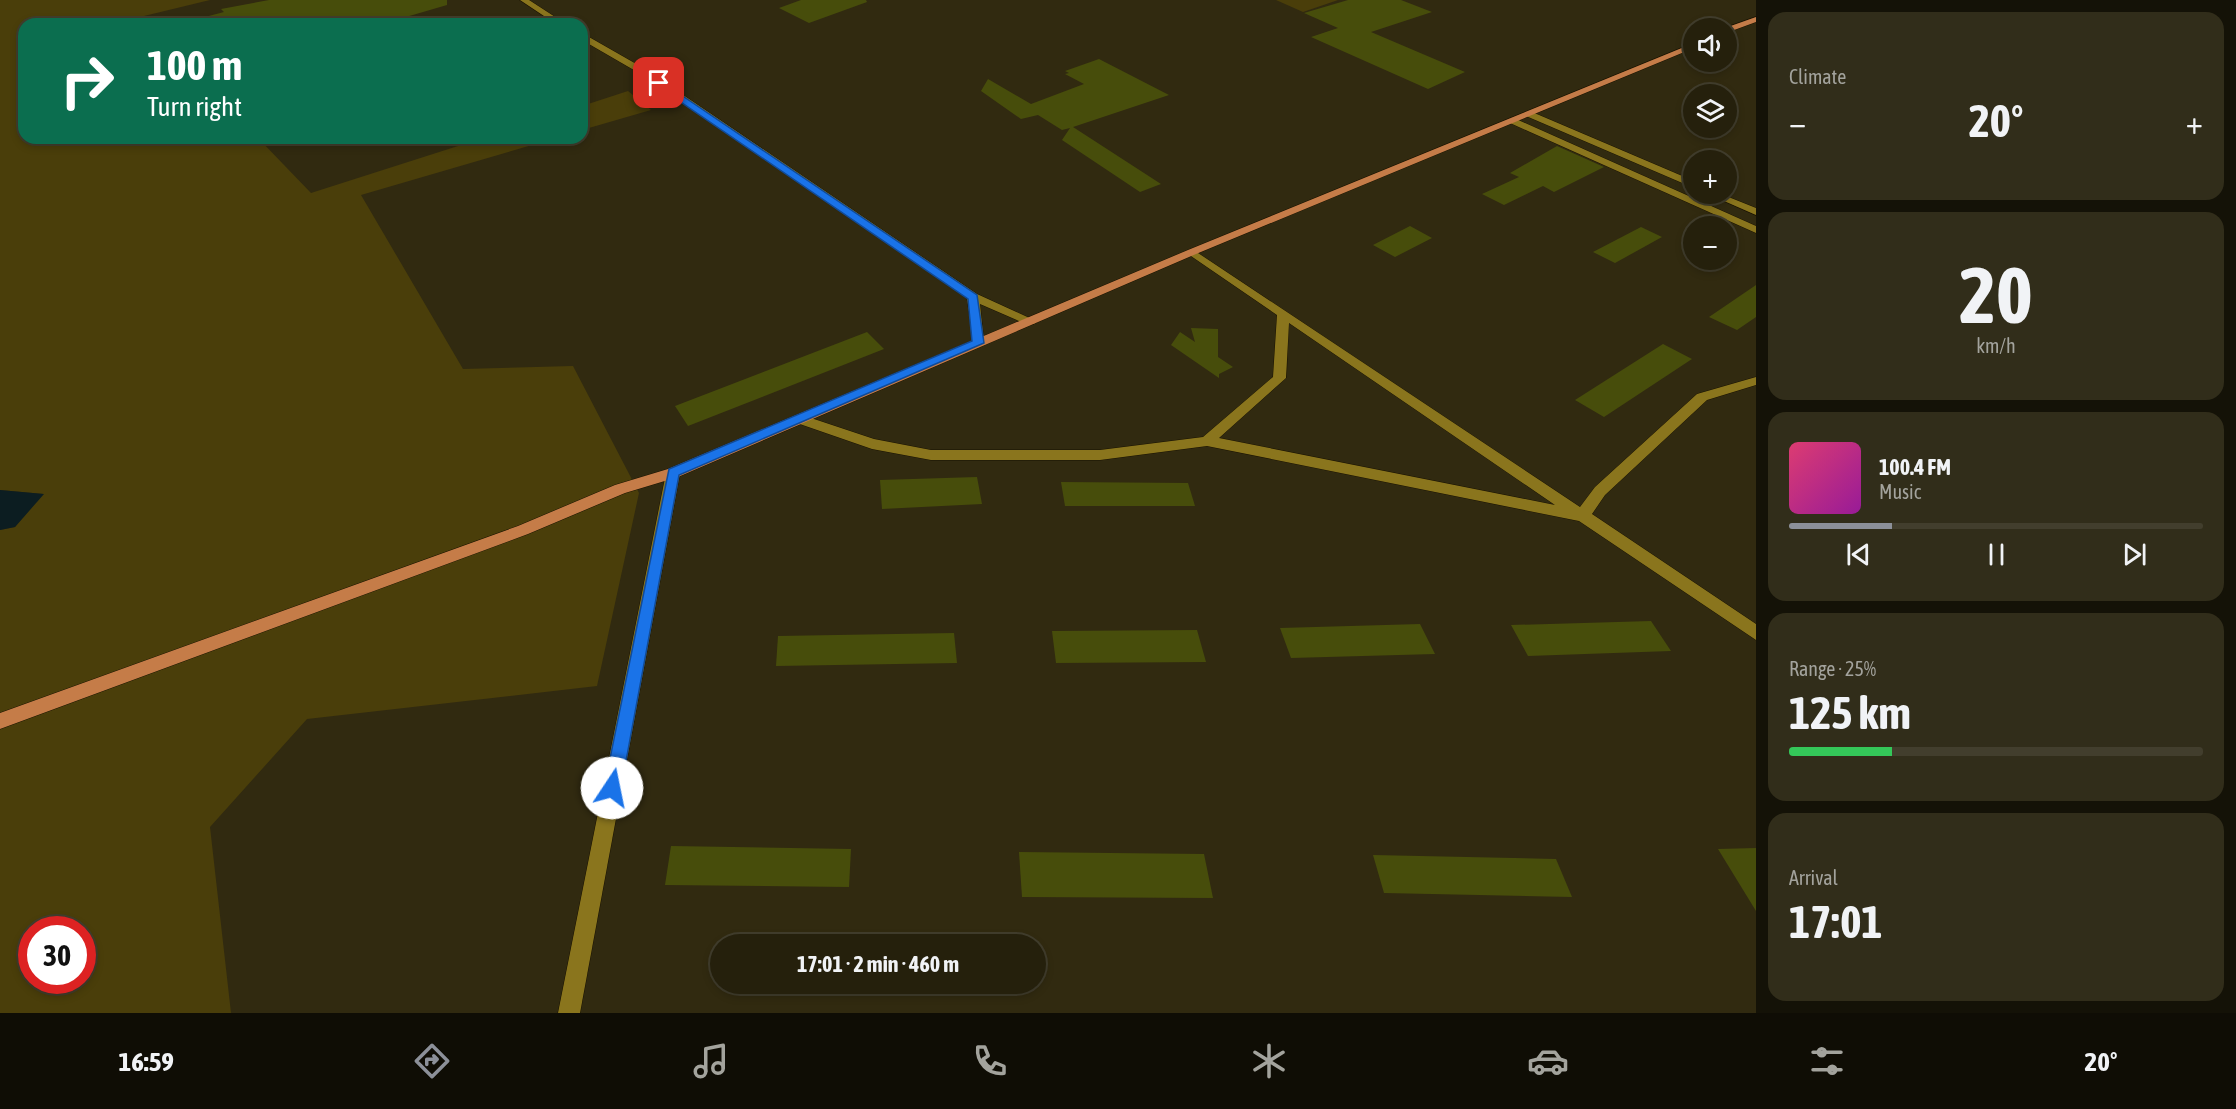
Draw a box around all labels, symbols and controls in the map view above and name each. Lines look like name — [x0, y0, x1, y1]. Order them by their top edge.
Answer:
map controls — [1683, 18, 1737, 270]
button: sound — [1683, 18, 1737, 72]
text: 100 m — [147, 41, 242, 89]
icon: right — [48, 42, 126, 120]
pin — [633, 57, 684, 108]
text: Climate — [1789, 65, 1846, 88]
icon: arrive — [642, 66, 675, 99]
button: layers — [1683, 84, 1737, 138]
text: Turn right — [147, 91, 242, 122]
text: 20° — [1969, 95, 2023, 147]
text: − — [1789, 103, 1806, 141]
text: + — [2186, 103, 2203, 141]
button: + — [1683, 150, 1737, 204]
button: − — [1683, 216, 1737, 270]
text: 20 — [1959, 250, 2033, 340]
text: km/h — [1976, 334, 2016, 357]
text: 100.4 FM — [1879, 454, 1951, 480]
text: Music — [1879, 480, 1921, 503]
icon: previous — [1842, 538, 1875, 571]
icon: pause — [1980, 538, 2013, 571]
icon: next — [2118, 538, 2151, 571]
text: Range · 25% — [1789, 657, 1876, 680]
text: 125 km — [1789, 687, 1911, 739]
position arrow — [580, 756, 644, 820]
text: Arrival — [1789, 866, 1838, 889]
text: 17:01 — [1789, 896, 1883, 948]
speed limit sign: 30 — [18, 916, 96, 994]
text: 17:01 · 2 min · 460 m — [797, 951, 959, 977]
icon: directions — [411, 1040, 453, 1082]
icon: music — [690, 1040, 732, 1082]
icon: phone — [969, 1040, 1011, 1082]
icon: climate — [1248, 1040, 1290, 1082]
icon: car — [1527, 1040, 1569, 1082]
icon: filters — [1806, 1040, 1848, 1082]
text: 16:59 — [118, 1046, 174, 1077]
text: 20° — [2085, 1046, 2117, 1077]

